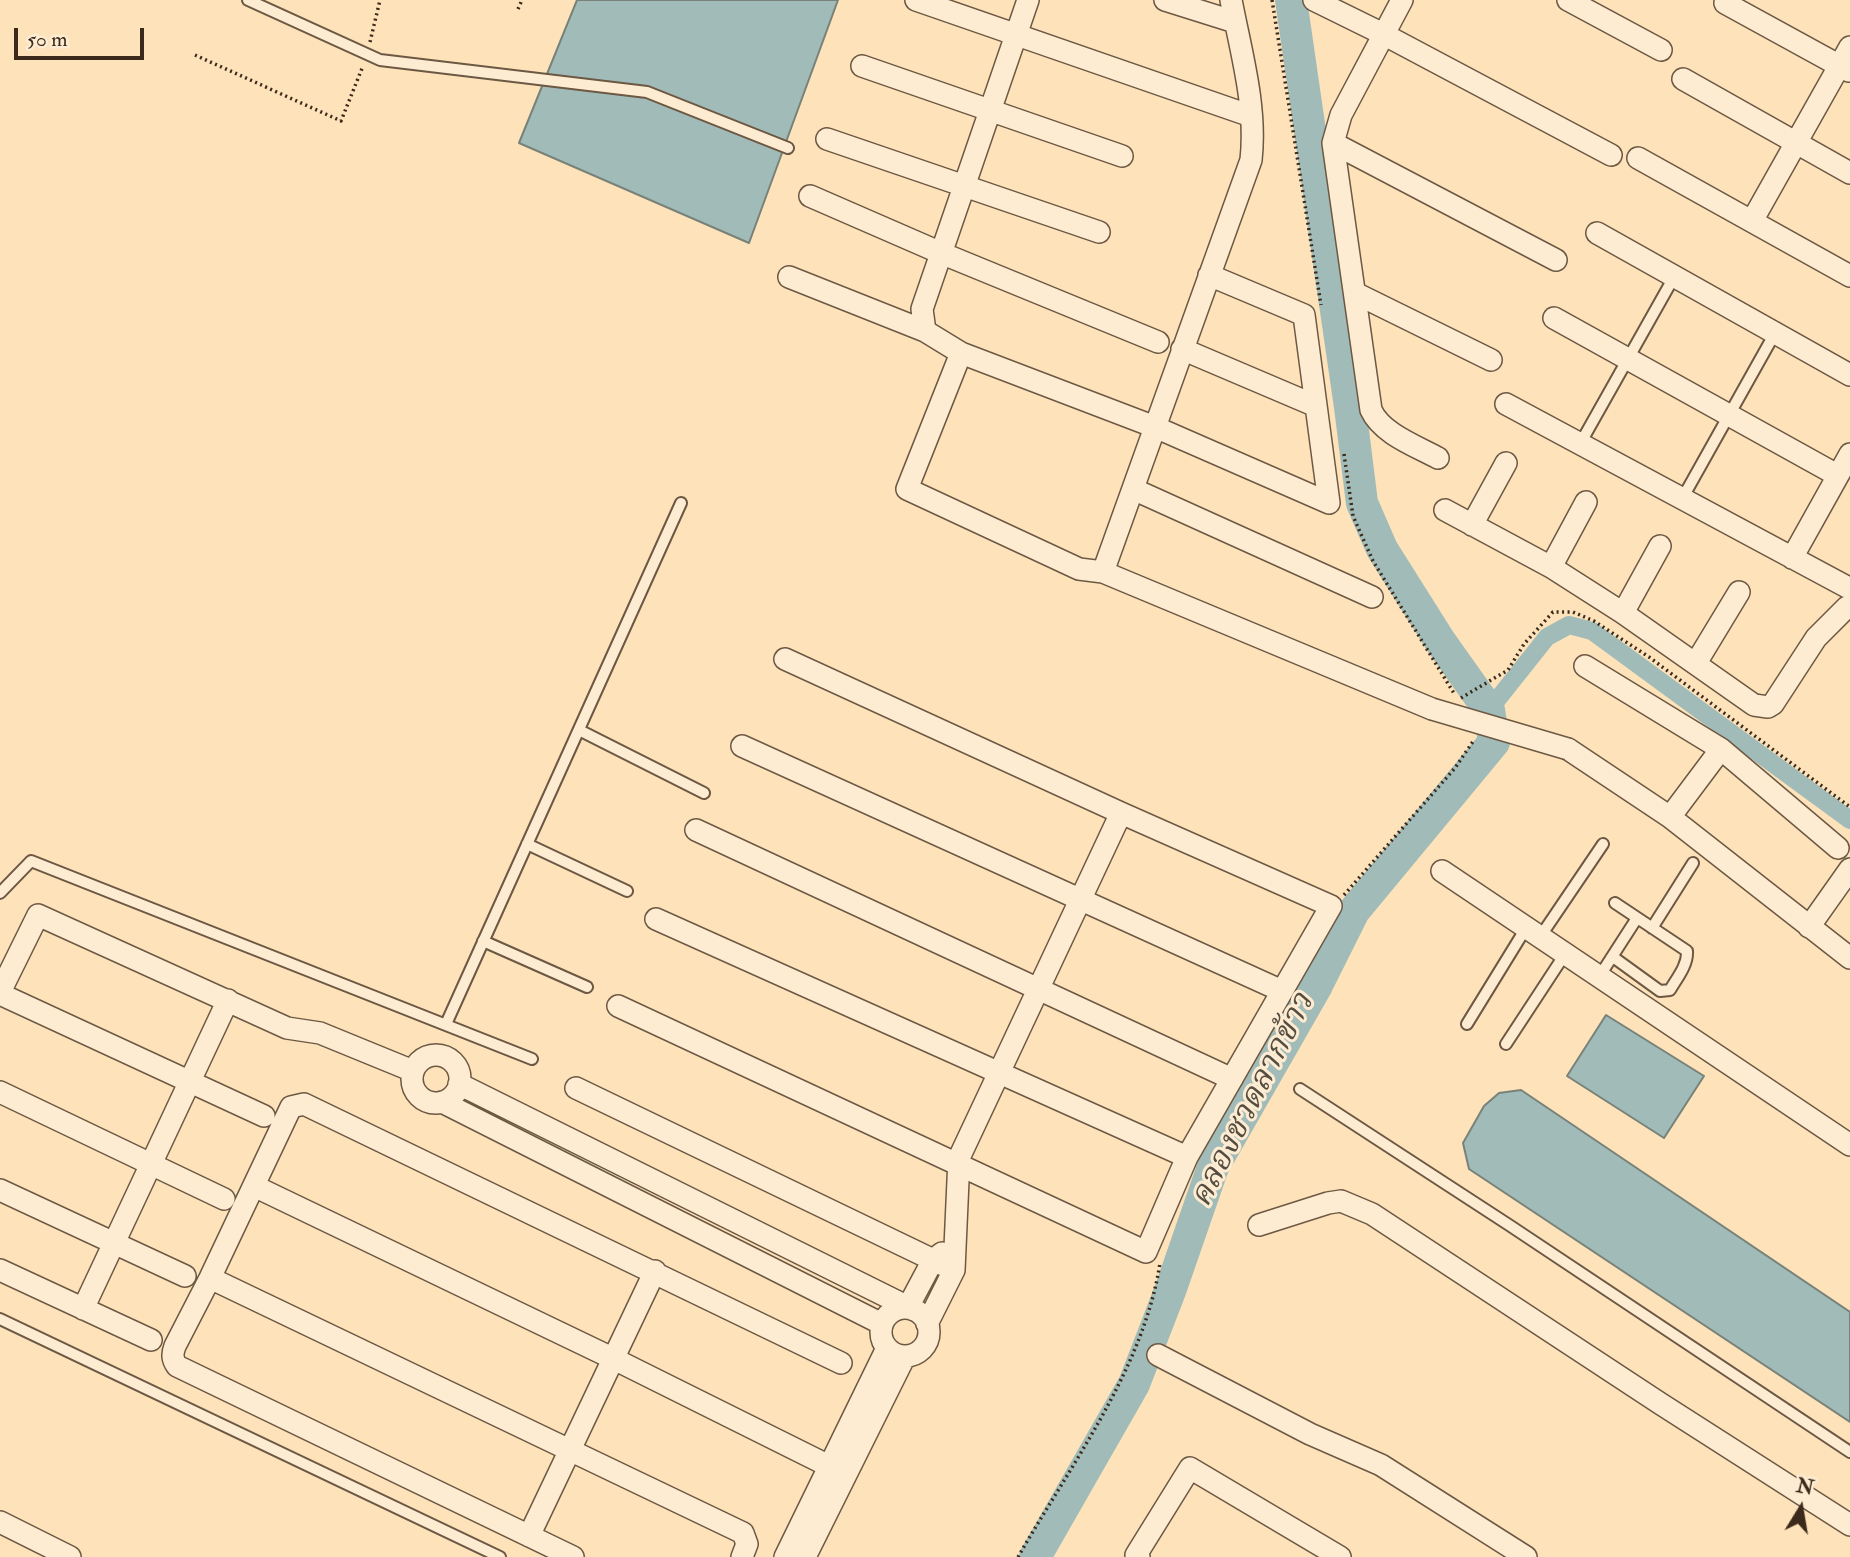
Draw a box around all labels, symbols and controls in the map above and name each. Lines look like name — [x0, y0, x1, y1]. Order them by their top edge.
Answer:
scale bar — [18, 14, 147, 58]
text: 50 m — [27, 26, 68, 53]
water label: คลองชวดลากข้าว — [1184, 988, 1324, 1214]
north arrow — [1766, 1473, 1836, 1543]
text: N — [1794, 1474, 1816, 1501]

